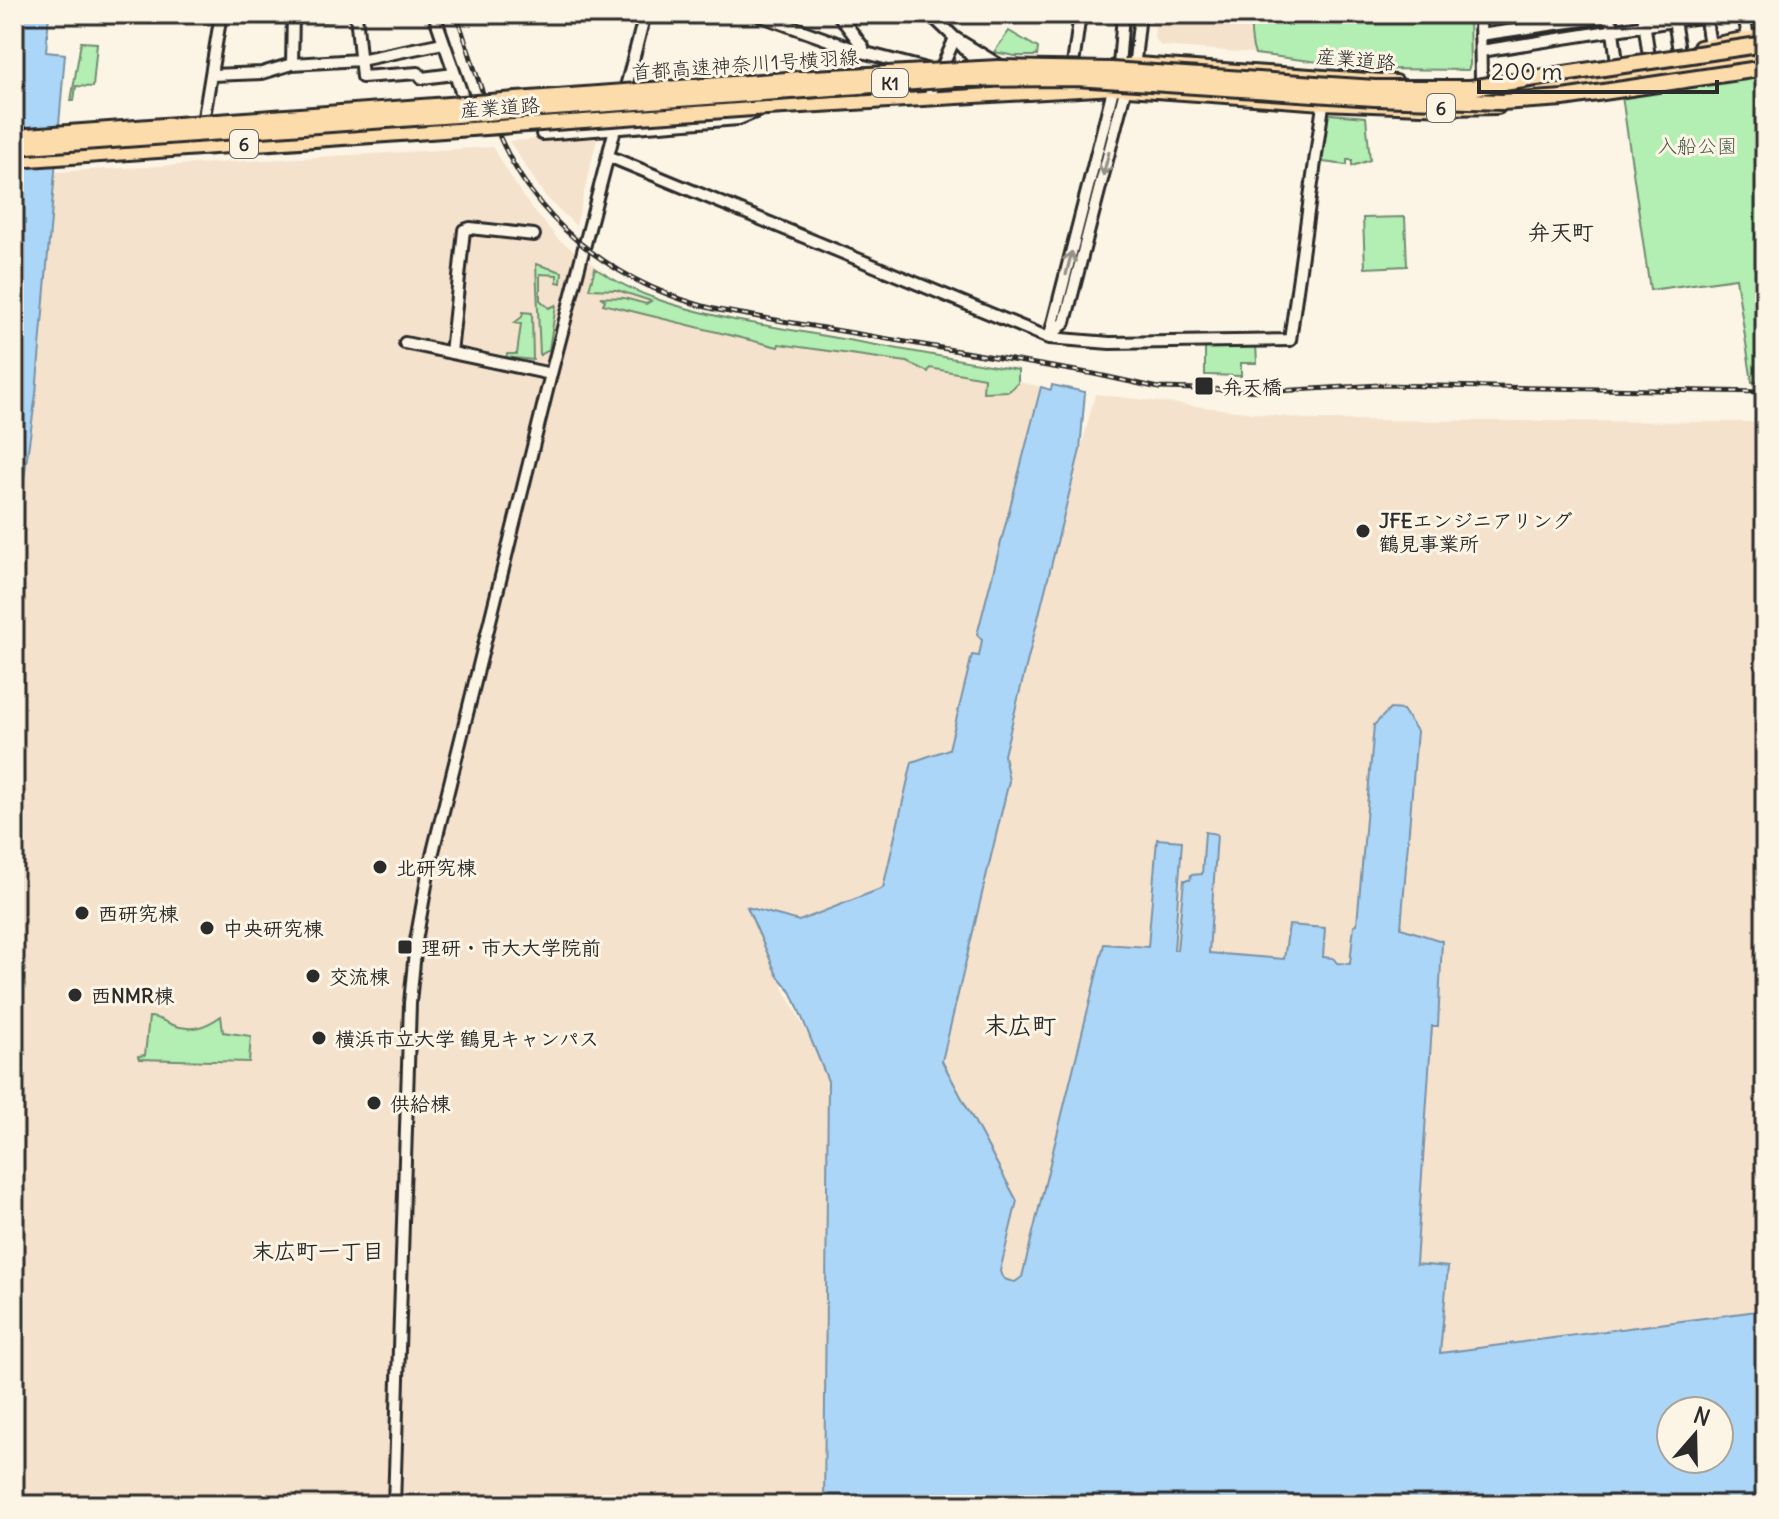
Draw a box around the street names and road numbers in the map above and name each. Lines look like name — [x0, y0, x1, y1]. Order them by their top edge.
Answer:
street label: 産業道路 — [1315, 43, 1397, 75]
street label: 首都高速神奈川1号横羽線 — [630, 44, 860, 84]
road number: K1 — [872, 69, 908, 97]
street label: 産業道路 — [459, 92, 541, 122]
road number: 6 — [1427, 94, 1455, 122]
road number: 6 — [230, 130, 258, 158]

